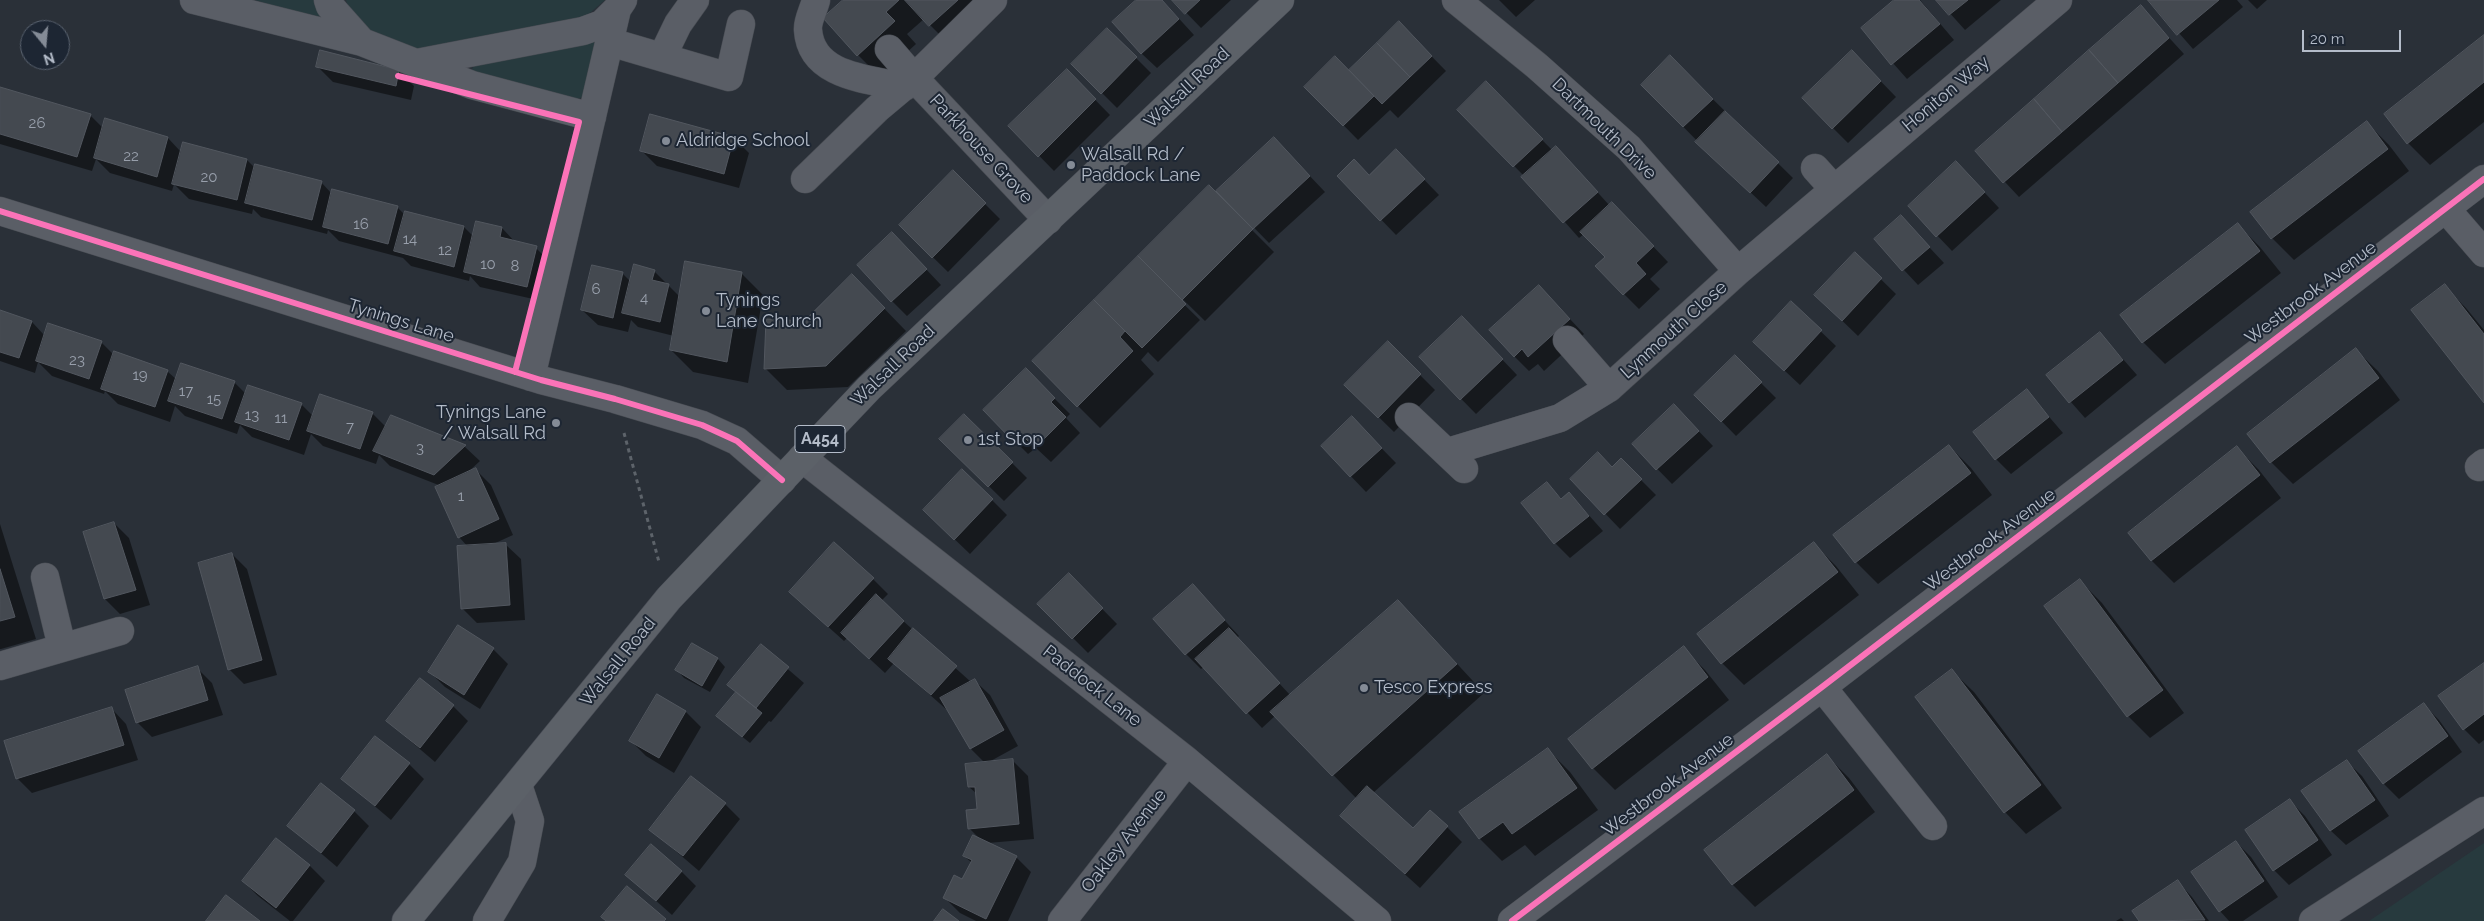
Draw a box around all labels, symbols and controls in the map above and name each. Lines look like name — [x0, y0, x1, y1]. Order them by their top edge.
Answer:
north arrow — [20, 20, 70, 70]
scale bar — [2304, 20, 2403, 52]
text: 20 m — [2310, 30, 2345, 48]
street label: Walsall Road — [1140, 43, 1234, 133]
text: N — [42, 49, 57, 68]
street label: Honiton Way — [1898, 51, 1994, 137]
street label: Dartmouth Drive — [1547, 74, 1661, 184]
street label: Parkhouse Grove — [925, 90, 1037, 208]
house number: 26 — [29, 114, 45, 132]
place label: Aldridge School — [676, 130, 810, 152]
marker: Aldridge School — [660, 135, 672, 147]
place label: Walsall Rd / Paddock Lane — [1081, 144, 1200, 186]
house number: 22 — [123, 147, 139, 165]
marker: Walsall Rd / Paddock Lane — [1065, 159, 1077, 171]
house number: 20 — [201, 168, 217, 186]
house number: 16 — [353, 215, 369, 233]
house number: 14 — [403, 230, 417, 248]
street label: Westbrook Avenue — [2241, 237, 2381, 349]
house number: 12 — [438, 241, 452, 259]
house number: 10 — [480, 255, 496, 273]
house number: 8 — [511, 257, 519, 275]
street label: Lynmouth Close — [1616, 277, 1732, 383]
house number: 6 — [591, 280, 601, 298]
house number: 4 — [640, 289, 648, 307]
place label: Tynings Lane Church — [716, 290, 822, 332]
street label: Tynings Lane — [345, 295, 457, 347]
marker: Tynings Lane Church — [700, 305, 712, 317]
street label: Walsall Road — [846, 320, 940, 412]
house number: 23 — [69, 351, 85, 369]
house number: 19 — [132, 366, 148, 384]
house number: 17 — [179, 382, 193, 400]
house number: 15 — [207, 390, 221, 408]
place label: Tynings Lane / Walsall Rd — [436, 402, 546, 444]
house number: 13 — [245, 406, 259, 424]
house number: 11 — [275, 409, 287, 427]
marker: Tynings Lane / Walsall Rd — [550, 417, 562, 429]
house number: 7 — [346, 418, 354, 436]
road number: A454 — [795, 426, 845, 452]
place label: 1st Stop — [978, 429, 1043, 451]
marker: 1st Stop — [962, 434, 974, 446]
house number: 3 — [416, 439, 424, 457]
street label: Westbrook Avenue — [1920, 484, 2060, 596]
house number: 1 — [458, 487, 464, 505]
street label: Walsall Road — [575, 613, 661, 711]
street label: Paddock Lane — [1038, 641, 1146, 731]
place label: Tesco Express — [1374, 677, 1492, 699]
marker: Tesco Express — [1358, 682, 1370, 694]
street label: Westbrook Avenue — [1598, 729, 1738, 841]
street label: Oakley Avenue — [1077, 785, 1171, 897]

